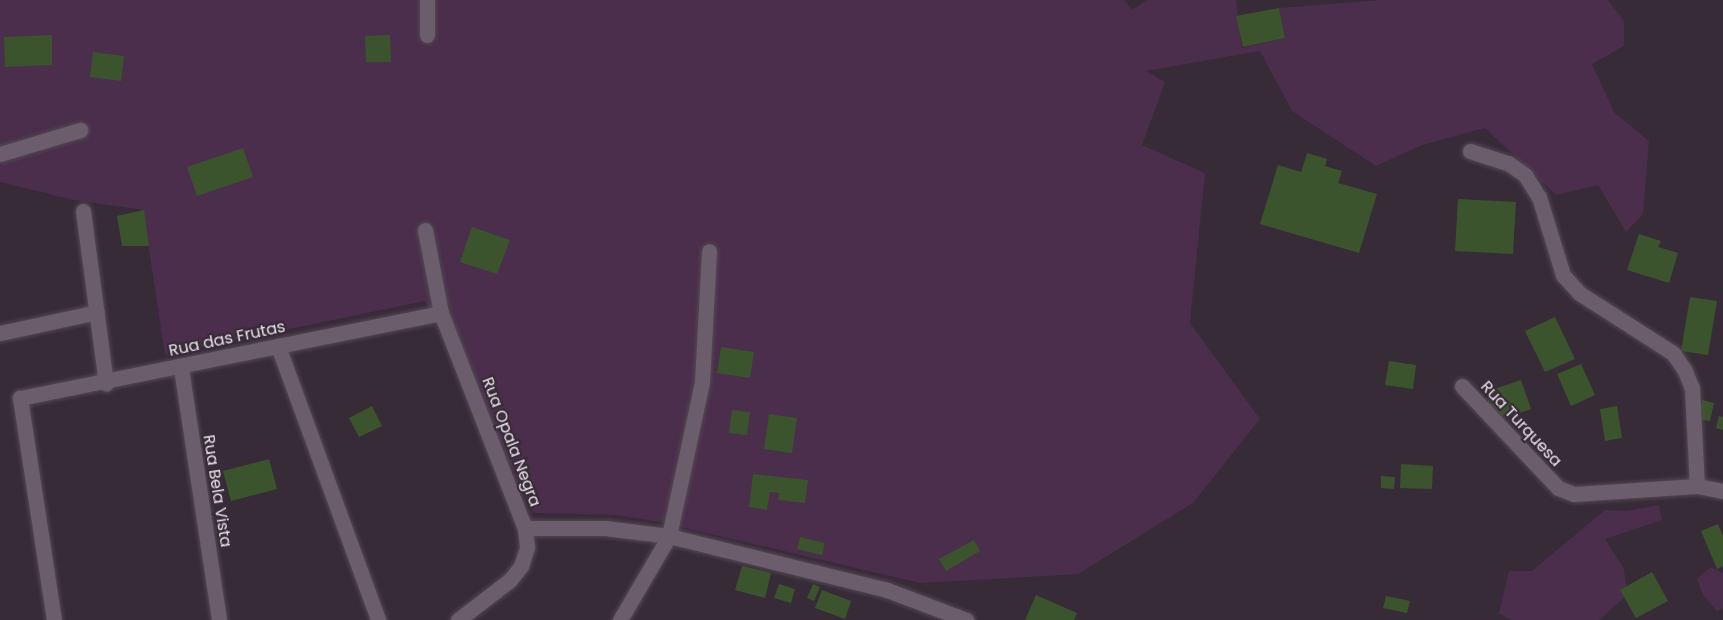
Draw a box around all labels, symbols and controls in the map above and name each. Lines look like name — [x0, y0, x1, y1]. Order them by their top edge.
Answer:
street label: Rua das Frutas — [167, 317, 287, 361]
street label: Rua Opala Negra — [477, 375, 545, 509]
street label: Rua Turquesa — [1476, 377, 1566, 471]
street label: Rua Bela Vista — [199, 433, 235, 549]

